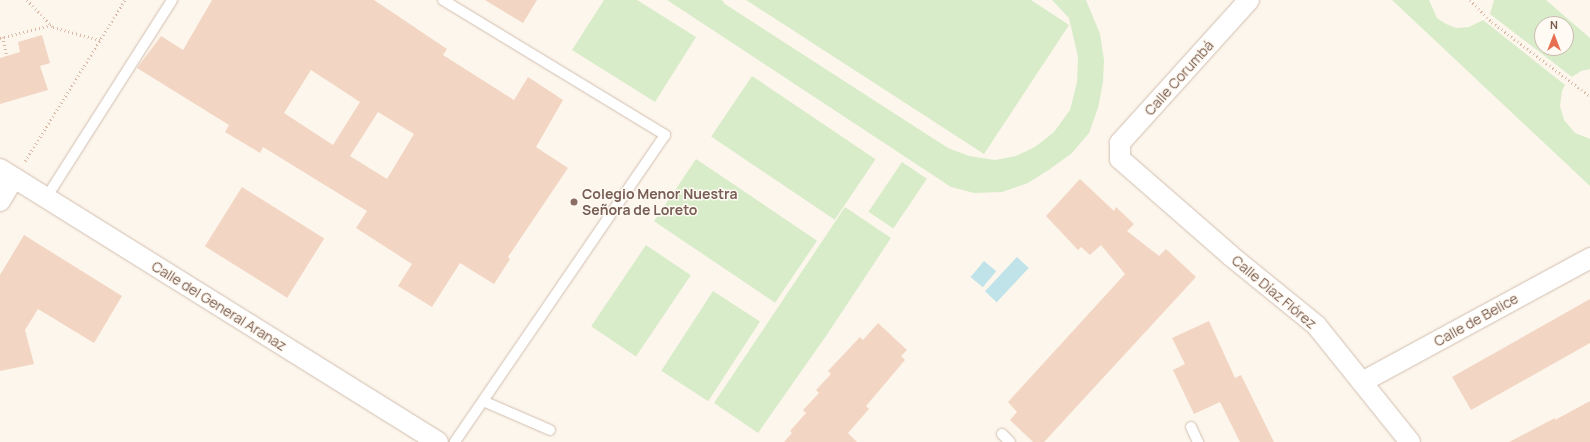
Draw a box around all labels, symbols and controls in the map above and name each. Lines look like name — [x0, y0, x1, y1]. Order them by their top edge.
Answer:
north arrow — [1534, 16, 1574, 56]
text: N — [1550, 17, 1558, 32]
street label: Calle Corumbá — [1141, 37, 1217, 119]
place label: Colegio Menor Nuestra Señora de Loreto — [582, 186, 738, 218]
marker: Colegio Menor Nuestra Señora de Loreto — [569, 197, 579, 207]
street label: Calle Díaz Flórez — [1228, 252, 1320, 332]
street label: Calle del General Aranaz — [149, 258, 289, 354]
street label: Calle de Belice — [1431, 290, 1521, 350]

